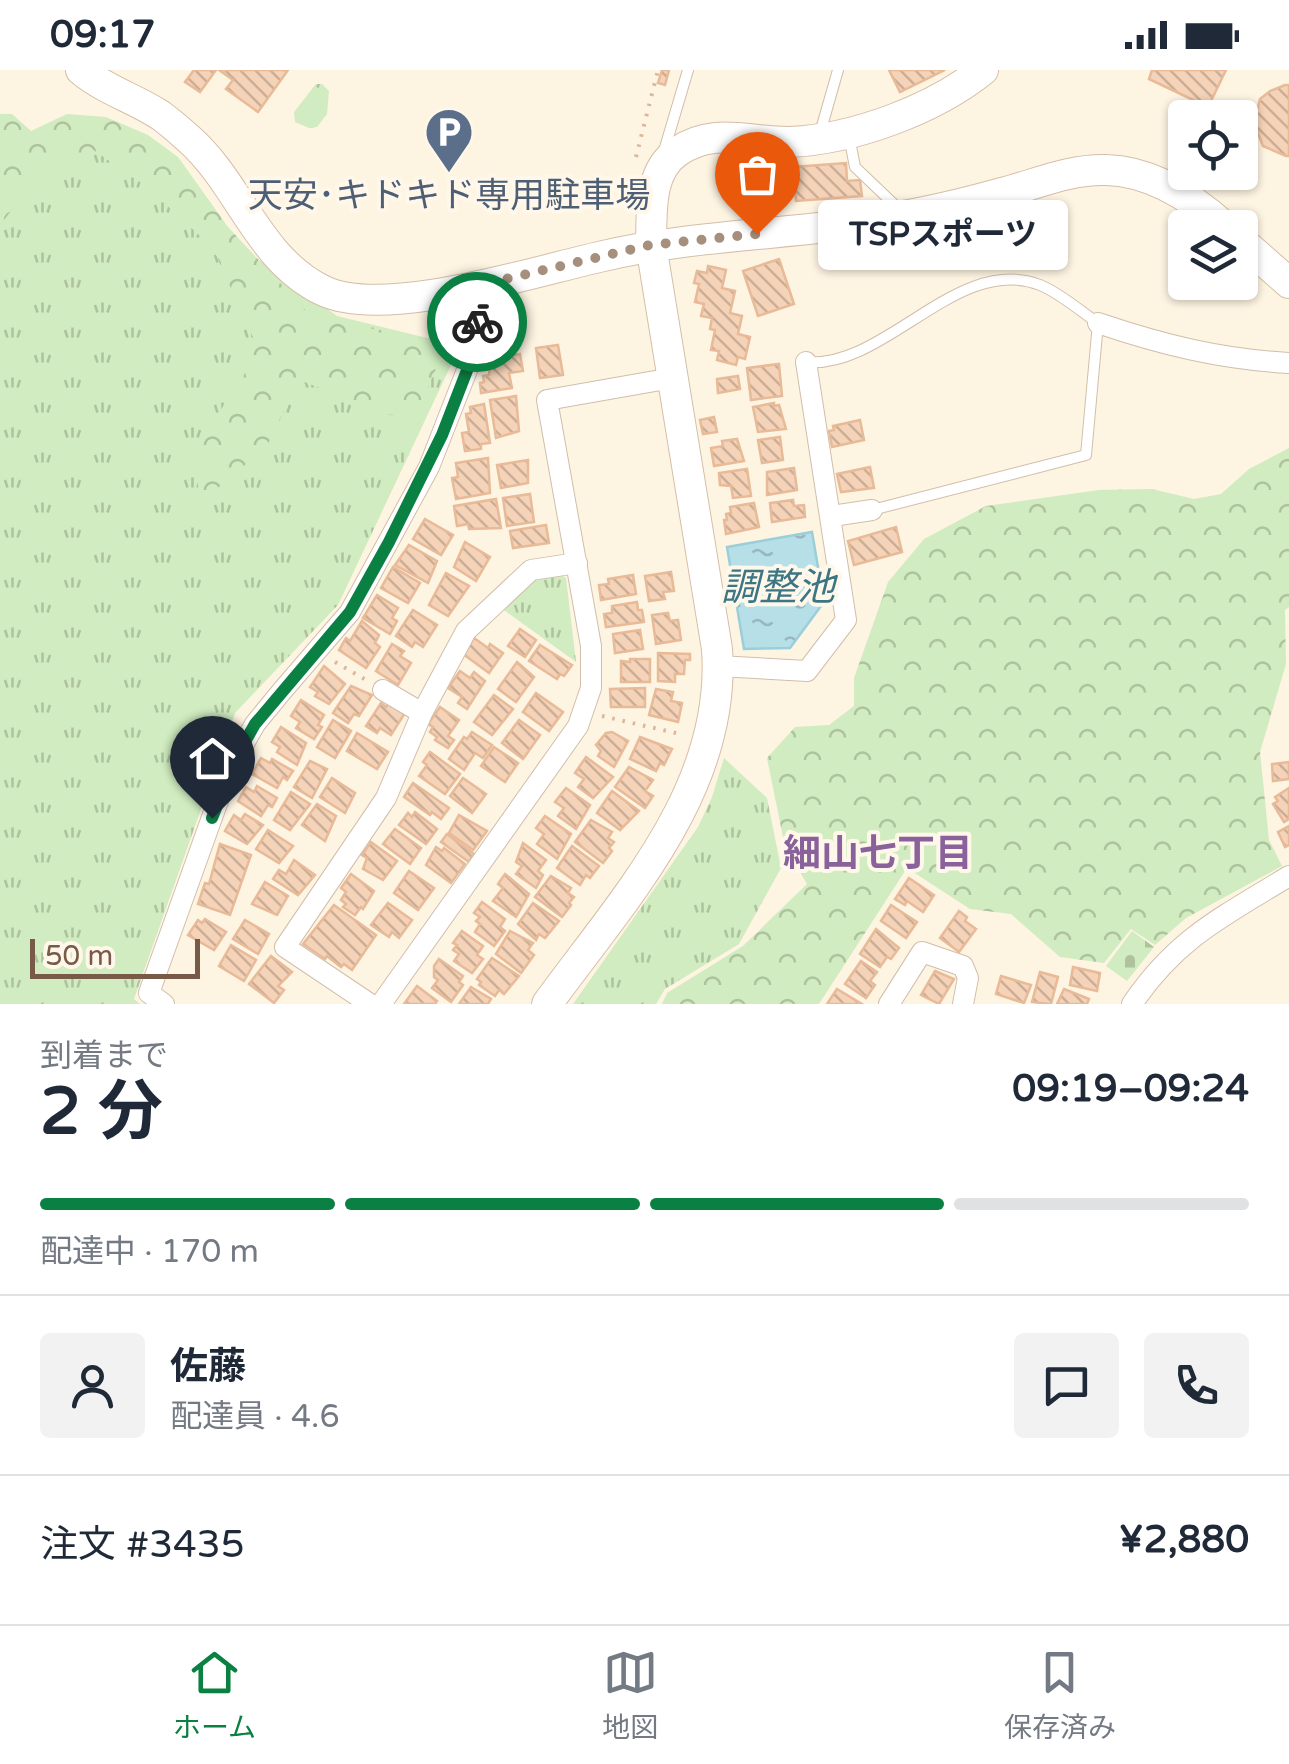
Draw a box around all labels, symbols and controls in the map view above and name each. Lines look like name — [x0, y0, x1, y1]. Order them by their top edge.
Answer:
text: 09:17 — [50, 12, 155, 58]
map controls — [1168, 100, 1258, 300]
button: locate — [1168, 100, 1258, 190]
parking icon: 天安･キドキド専用駐車場 — [423, 106, 475, 174]
pin — [715, 132, 800, 235]
icon: bag — [730, 147, 785, 202]
place label: 天安･キドキド専用駐車場 — [248, 175, 650, 217]
callout: TSPスポーツ — [817, 199, 1067, 269]
button: layers — [1168, 210, 1258, 300]
text: TSPスポーツ — [849, 216, 1037, 254]
courier — [427, 272, 527, 372]
icon: bike — [450, 295, 505, 350]
water label: 調整池 — [721, 565, 839, 611]
pin — [170, 716, 255, 819]
icon: home — [185, 731, 240, 786]
district label: 細山七丁目 — [783, 831, 973, 877]
scale bar — [30, 934, 200, 978]
text: 50 m — [45, 939, 113, 973]
text: 到着まで — [40, 1037, 168, 1075]
text: 09:19–09:24 — [1012, 1066, 1249, 1112]
text: 2 分 — [40, 1073, 163, 1152]
text: 配達中 · 170 m — [40, 1233, 259, 1271]
button: person — [40, 1333, 145, 1438]
button: chat — [1014, 1333, 1119, 1438]
button: phone — [1144, 1333, 1249, 1438]
text: 佐藤 — [170, 1344, 246, 1390]
text: 配達員 · 4.6 — [170, 1398, 339, 1436]
text: ¥2,880 — [1119, 1517, 1249, 1563]
text: 注文 #3435 — [40, 1522, 245, 1568]
tab: ホーム — [173, 1645, 256, 1745]
tab: 地図 — [602, 1645, 658, 1745]
tab: 保存済み — [1004, 1645, 1116, 1745]

